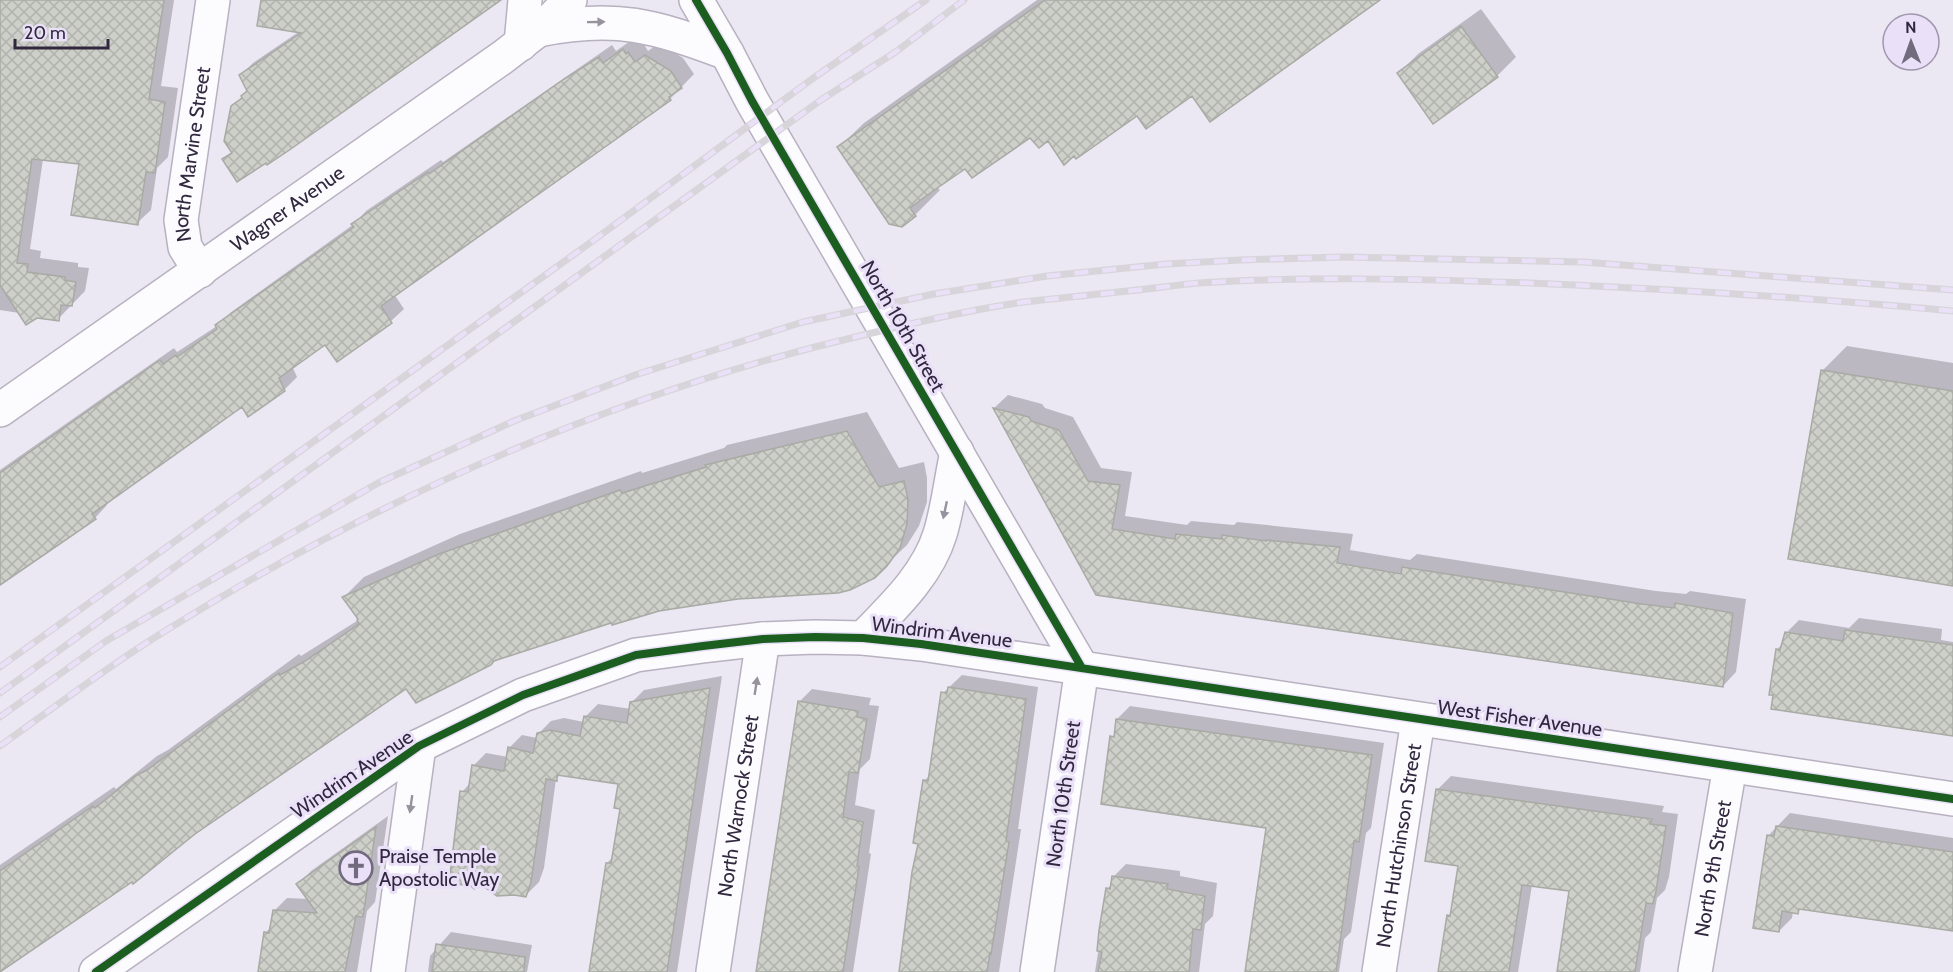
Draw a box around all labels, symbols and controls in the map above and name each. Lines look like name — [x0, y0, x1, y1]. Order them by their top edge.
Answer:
scale bar — [15, 12, 108, 50]
north arrow — [1881, 12, 1941, 72]
one-way arrow — [586, 18, 605, 27]
text: N — [1905, 18, 1917, 37]
text: 20 m — [24, 22, 66, 44]
street label: North Marvine Street — [169, 65, 215, 244]
street label: Wagner Avenue — [226, 160, 349, 257]
street label: North 10th Street — [856, 256, 950, 396]
one-way arrow — [940, 500, 949, 519]
street label: Windrim Avenue — [870, 611, 1014, 653]
one-way arrow — [752, 676, 761, 695]
street label: West Fisher Avenue — [1436, 695, 1604, 741]
street label: North Warnock Street — [712, 713, 763, 898]
street label: North 10th Street — [1041, 719, 1085, 869]
street label: Windrim Avenue — [287, 725, 417, 823]
street label: North Hutchinson Street — [1371, 742, 1426, 949]
one-way arrow — [406, 795, 415, 814]
street label: North 9th Street — [1689, 798, 1736, 939]
place label: Praise Temple Apostolic Way — [379, 844, 499, 891]
church icon: Praise Temple Apostolic Way — [338, 850, 374, 886]

